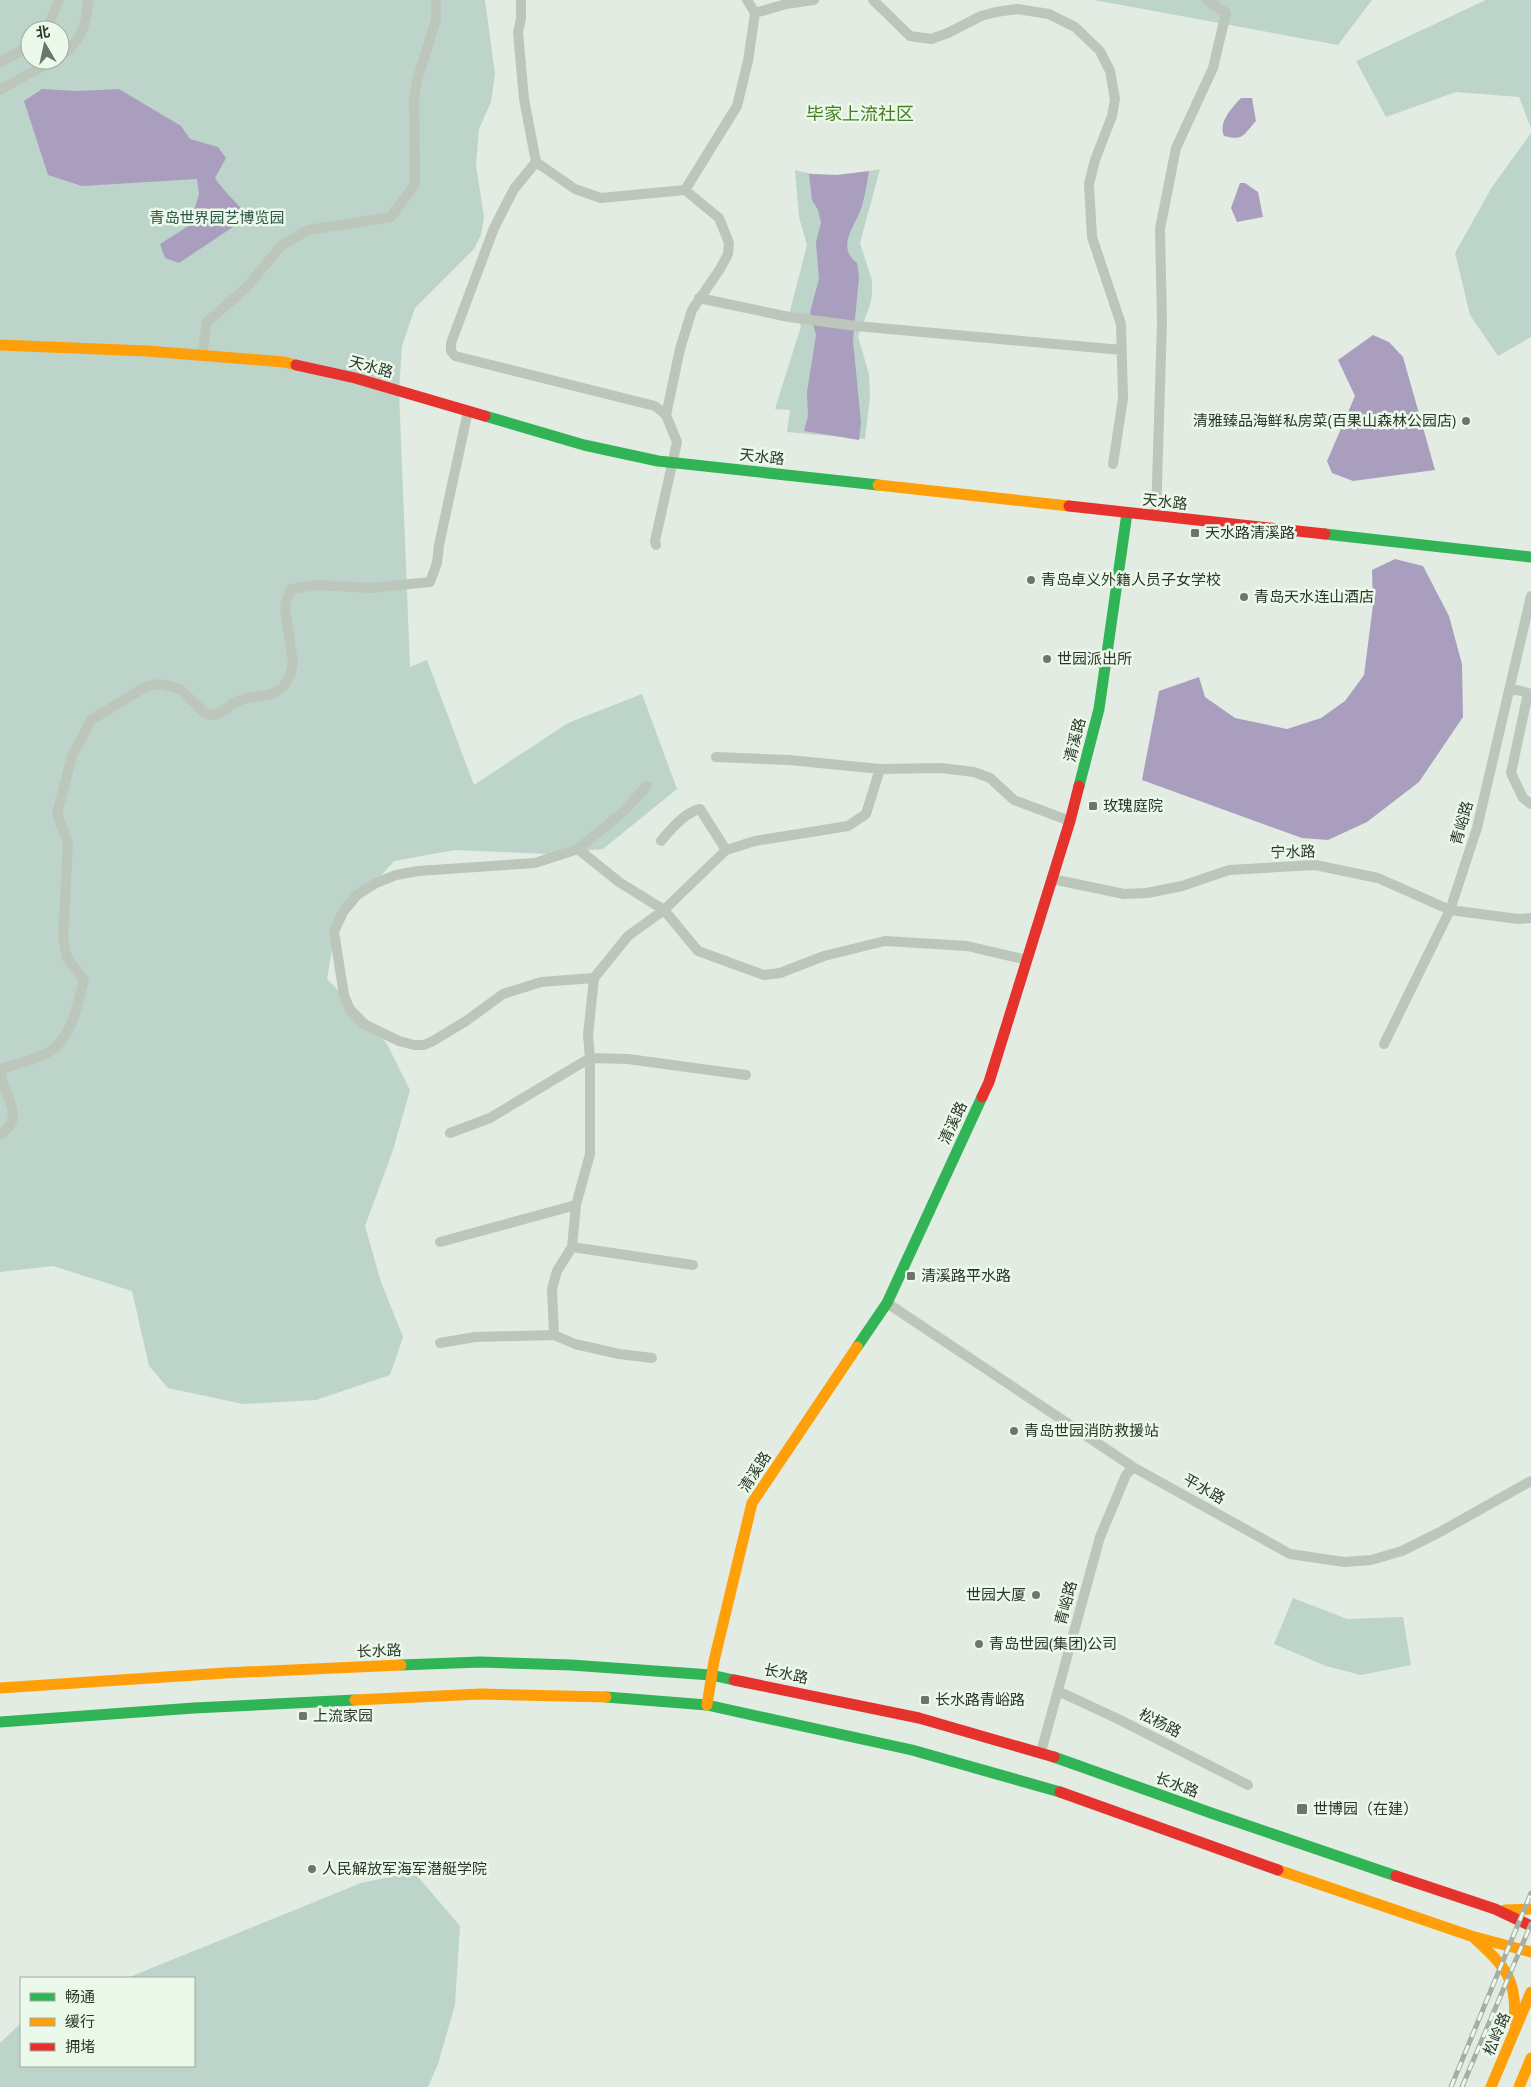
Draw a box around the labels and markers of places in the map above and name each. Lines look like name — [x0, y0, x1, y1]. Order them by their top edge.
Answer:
place label: 清雅臻品海鲜私房菜(百果山森林公园店) — [1193, 410, 1456, 431]
marker: 清雅臻品海鲜私房菜(百果山森林公园店) — [1460, 415, 1472, 427]
place label: 天水路清溪路 — [1205, 522, 1295, 543]
marker: 天水路清溪路 — [1189, 527, 1201, 539]
place label: 青岛卓义外籍人员子女学校 — [1041, 569, 1221, 590]
marker: 青岛卓义外籍人员子女学校 — [1025, 574, 1037, 586]
place label: 青岛天水连山酒店 — [1254, 586, 1374, 607]
marker: 青岛天水连山酒店 — [1238, 591, 1250, 603]
place label: 世园派出所 — [1057, 648, 1132, 669]
marker: 世园派出所 — [1041, 653, 1053, 665]
place label: 玫瑰庭院 — [1103, 795, 1163, 816]
marker: 玫瑰庭院 — [1087, 800, 1099, 812]
place label: 清溪路平水路 — [921, 1265, 1011, 1286]
marker: 清溪路平水路 — [905, 1270, 917, 1282]
place label: 青岛世园消防救援站 — [1024, 1420, 1159, 1441]
marker: 青岛世园消防救援站 — [1008, 1425, 1020, 1437]
place label: 世园大厦 — [966, 1584, 1026, 1605]
marker: 世园大厦 — [1030, 1589, 1042, 1601]
place label: 青岛世园(集团)公司 — [989, 1633, 1117, 1654]
marker: 青岛世园(集团)公司 — [973, 1638, 985, 1650]
place label: 长水路青峪路 — [935, 1689, 1025, 1710]
marker: 长水路青峪路 — [919, 1694, 931, 1706]
place label: 上流家园 — [313, 1705, 373, 1726]
marker: 上流家园 — [297, 1710, 309, 1722]
place label: 世博园（在建） — [1313, 1798, 1418, 1819]
marker: 世博园（在建） — [1295, 1802, 1309, 1816]
place label: 人民解放军海军潜艇学院 — [322, 1858, 487, 1879]
marker: 人民解放军海军潜艇学院 — [306, 1863, 318, 1875]

